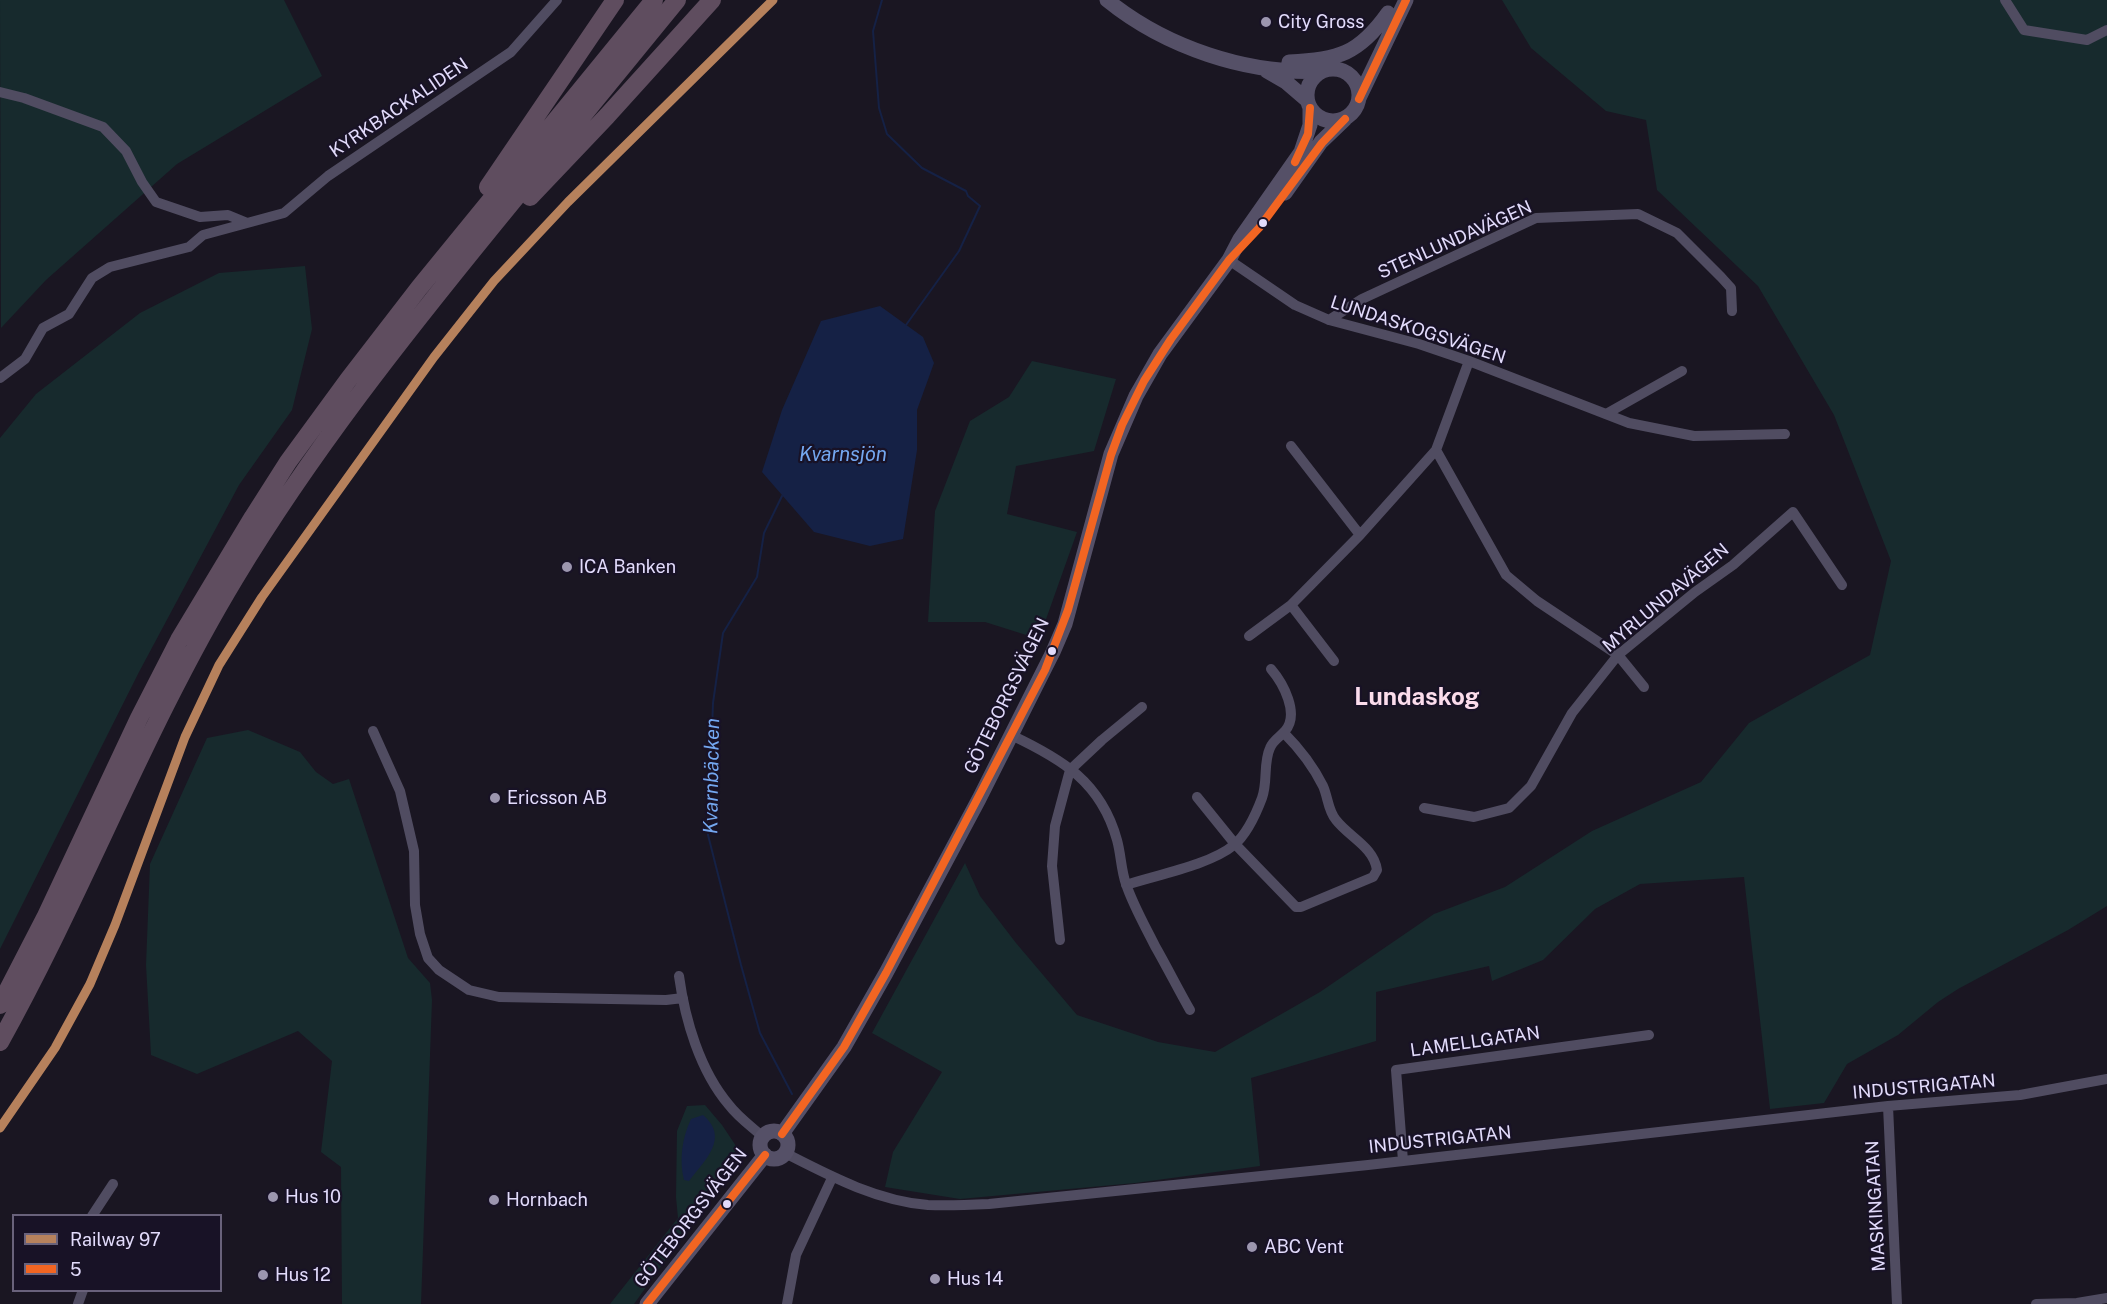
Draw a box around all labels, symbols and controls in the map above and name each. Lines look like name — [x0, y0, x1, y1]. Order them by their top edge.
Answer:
place label: City Gross — [1278, 11, 1364, 33]
marker: City Gross — [1259, 15, 1273, 29]
street label: KYRKBACKALIDEN — [326, 54, 472, 162]
street label: STENLUNDAVÄGEN — [1375, 196, 1535, 284]
unlabelled marker — [1257, 217, 1269, 229]
street label: LUNDASKOGSVÄGEN — [1328, 291, 1508, 369]
water label: Kvarnsjön — [799, 443, 887, 467]
street label: MYRLUNDAVÄGEN — [1598, 539, 1734, 657]
place label: ICA Banken — [579, 556, 676, 578]
marker: ICA Banken — [560, 560, 574, 574]
street label: GÖTEBORGSVÄGEN — [960, 614, 1054, 778]
unlabelled marker — [1046, 645, 1058, 657]
district label: Lundaskog — [1354, 684, 1480, 712]
water label: Kvarnbäcken — [699, 718, 725, 834]
place label: Ericsson AB — [507, 787, 607, 809]
marker: Ericsson AB — [488, 791, 502, 805]
street label: LAMELLGATAN — [1409, 1022, 1541, 1062]
street label: INDUSTRIGATAN — [1852, 1070, 1996, 1104]
street label: INDUSTRIGATAN — [1368, 1122, 1512, 1158]
street label: MASKINGATAN — [1862, 1140, 1890, 1272]
street label: GÖTEBORGSVÄGEN — [630, 1144, 752, 1292]
place label: Hus 10 — [285, 1186, 341, 1208]
place label: Hornbach — [506, 1189, 588, 1211]
marker: Hus 10 — [266, 1190, 280, 1204]
marker: Hornbach — [487, 1193, 501, 1207]
unlabelled marker — [721, 1198, 733, 1210]
legend — [12, 1214, 222, 1292]
text: Railway 97 — [70, 1229, 161, 1250]
place label: ABC Vent — [1264, 1236, 1344, 1258]
marker: ABC Vent — [1245, 1240, 1259, 1254]
text: 5 — [70, 1259, 82, 1280]
place label: Hus 12 — [275, 1264, 331, 1286]
marker: Hus 12 — [256, 1268, 270, 1282]
place label: Hus 14 — [947, 1268, 1003, 1290]
marker: Hus 14 — [928, 1272, 942, 1286]

